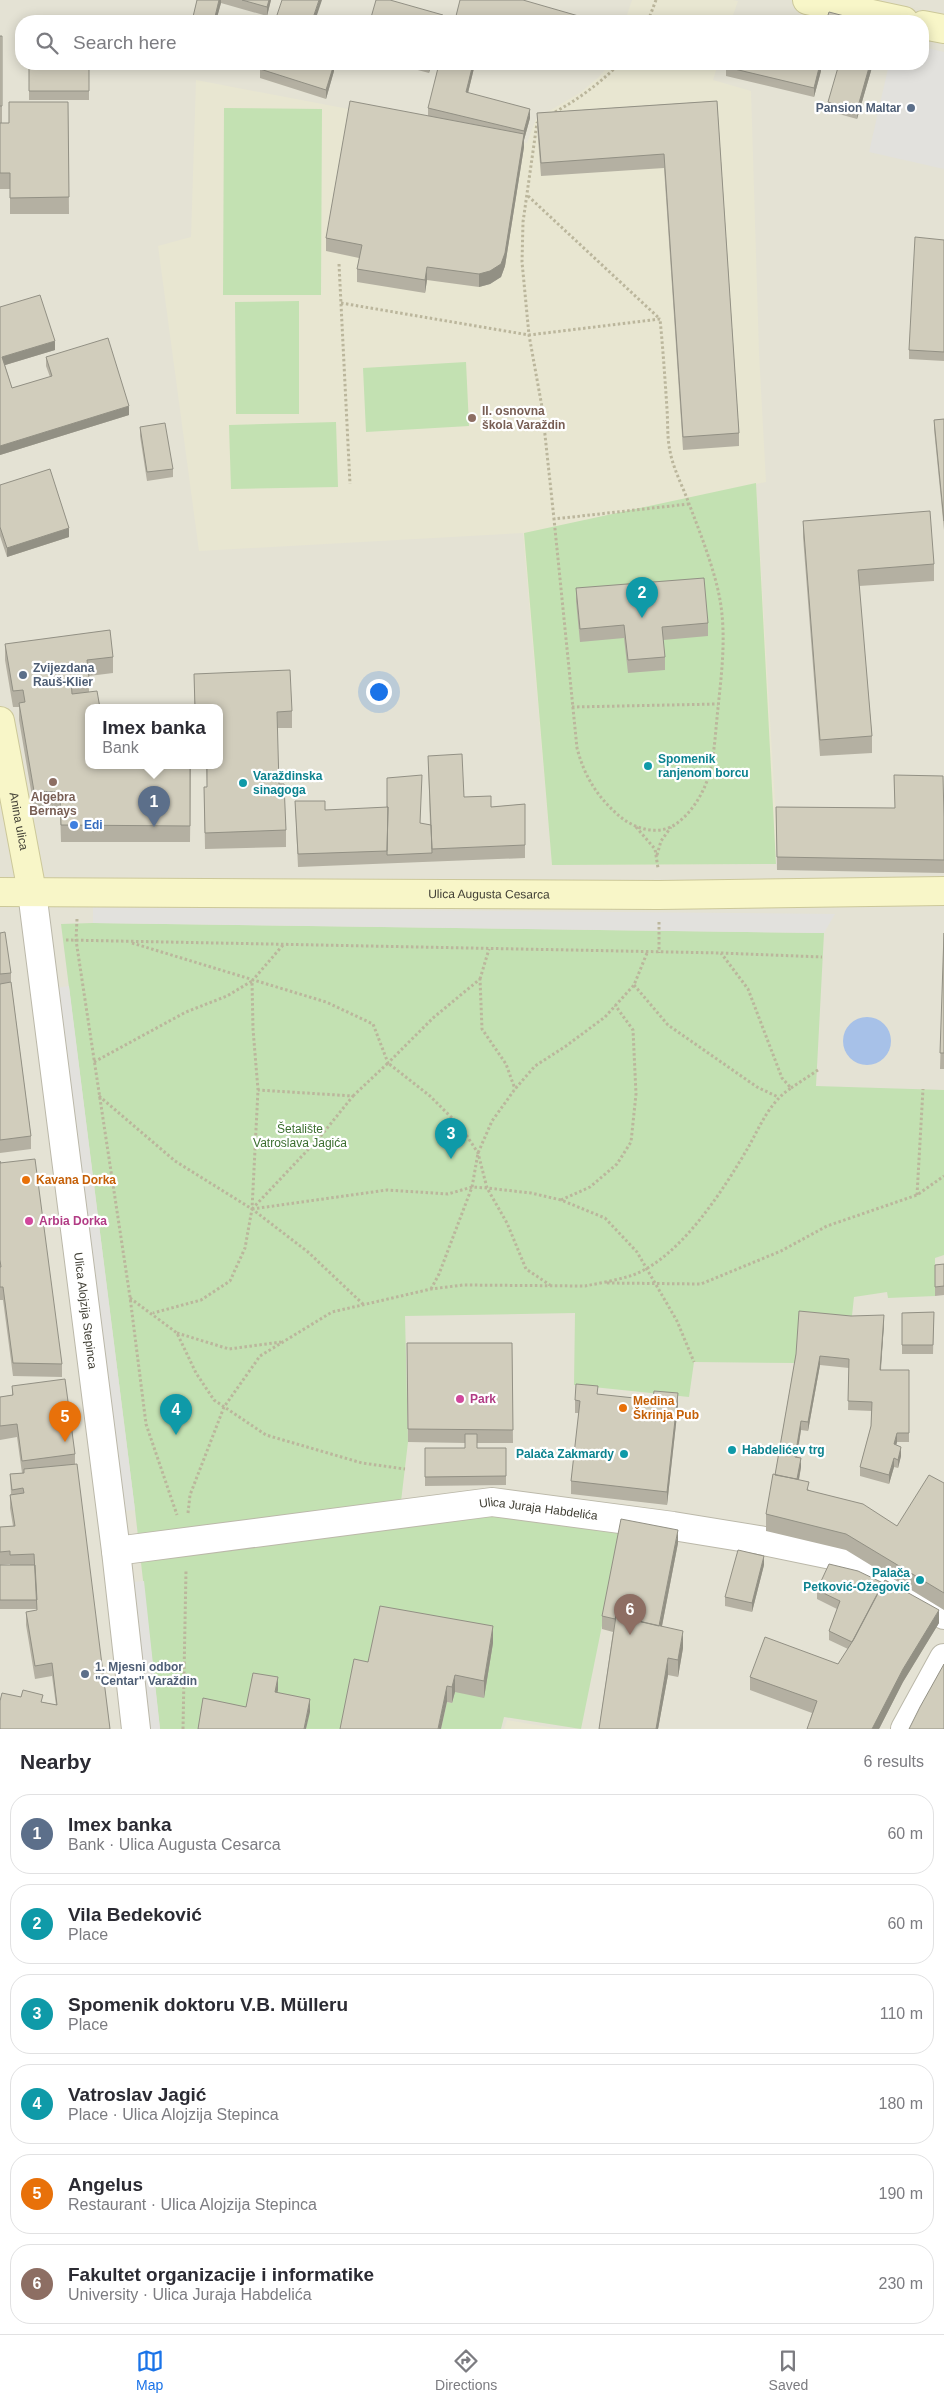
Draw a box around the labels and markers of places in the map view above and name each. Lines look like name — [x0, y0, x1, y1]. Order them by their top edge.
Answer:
place label: Pansion Maltar — [816, 101, 901, 115]
marker: Pansion Maltar — [905, 102, 917, 114]
place label: II. osnovna škola Varaždin — [482, 404, 565, 432]
marker: II. osnovna škola Varaždin — [466, 412, 478, 424]
pin: 2 — [626, 577, 658, 618]
place label: Zvijezdana Rauš-Klier — [33, 661, 95, 689]
marker: Zvijezdana Rauš-Klier — [17, 669, 29, 681]
place label: Spomenik ranjenom borcu — [658, 752, 749, 780]
marker: Spomenik ranjenom borcu — [642, 760, 654, 772]
place label: Varaždinska sinagoga — [253, 769, 323, 797]
marker: Algebra Bernays — [47, 776, 59, 788]
marker: Varaždinska sinagoga — [237, 777, 249, 789]
pin: 1 — [138, 786, 170, 827]
place label: Algebra Bernays — [29, 790, 77, 818]
place label: Edi — [84, 818, 103, 832]
marker: Edi — [68, 819, 80, 831]
pin: 3 — [435, 1118, 467, 1159]
place label: Kavana Dorka — [36, 1173, 116, 1187]
marker: Kavana Dorka — [20, 1174, 32, 1186]
place label: Arbia Dorka — [39, 1214, 107, 1228]
marker: Arbia Dorka — [23, 1215, 35, 1227]
place label: Park — [470, 1392, 496, 1406]
marker: Park — [454, 1393, 466, 1405]
pin: 4 — [160, 1394, 192, 1435]
place label: Medina Škrinja Pub — [633, 1394, 699, 1422]
pin: 5 — [49, 1401, 81, 1442]
marker: Medina Škrinja Pub — [617, 1402, 629, 1414]
place label: Habdelićev trg — [742, 1443, 825, 1457]
marker: Habdelićev trg — [726, 1444, 738, 1456]
place label: Palača Zakmardy — [516, 1447, 614, 1461]
marker: Palača Zakmardy — [618, 1448, 630, 1460]
place label: Palača Petković-Ožegović — [803, 1566, 910, 1594]
marker: Palača Petković-Ožegović — [914, 1574, 926, 1586]
pin: 6 — [614, 1594, 646, 1635]
place label: 1. Mjesni odbor "Centar" Varaždin — [95, 1660, 197, 1688]
marker: 1. Mjesni odbor "Centar" Varaždin — [79, 1668, 91, 1680]

